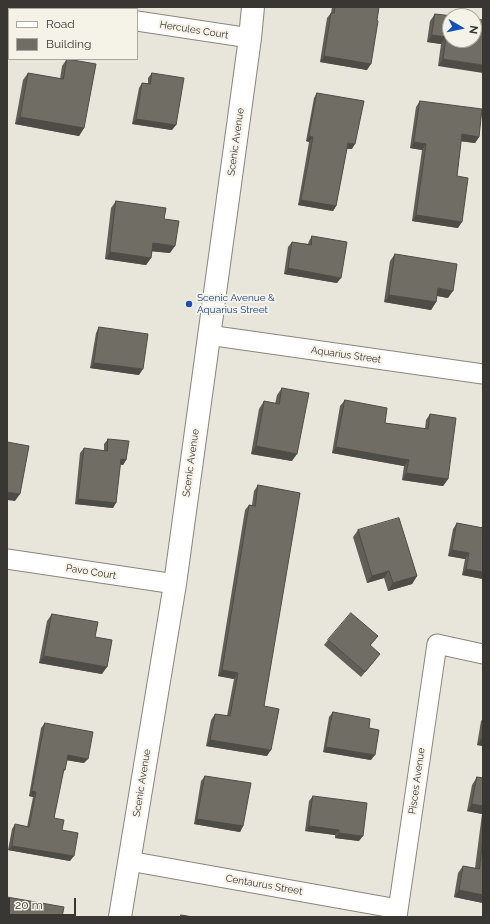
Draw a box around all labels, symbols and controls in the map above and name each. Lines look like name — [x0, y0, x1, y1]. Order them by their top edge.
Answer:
legend — [8, 8, 138, 60]
north arrow — [442, 8, 482, 48]
text: Road — [46, 17, 75, 31]
street label: Hercules Court — [159, 19, 229, 41]
text: N — [466, 25, 480, 35]
text: Building — [46, 37, 92, 51]
street label: Scenic Avenue — [225, 107, 247, 177]
place label: Scenic Avenue & Aquarius Street — [197, 292, 275, 316]
marker: Scenic Avenue & Aquarius Street — [184, 299, 194, 309]
street label: Aquarius Street — [310, 344, 382, 366]
street label: Scenic Avenue — [180, 428, 202, 498]
street label: Pavo Court — [65, 562, 117, 582]
street label: Pisces Avenue — [406, 747, 428, 815]
street label: Scenic Avenue — [131, 748, 153, 818]
street label: Centaurus Street — [225, 872, 303, 898]
scale bar — [10, 890, 78, 916]
text: 20 m — [15, 898, 43, 912]

